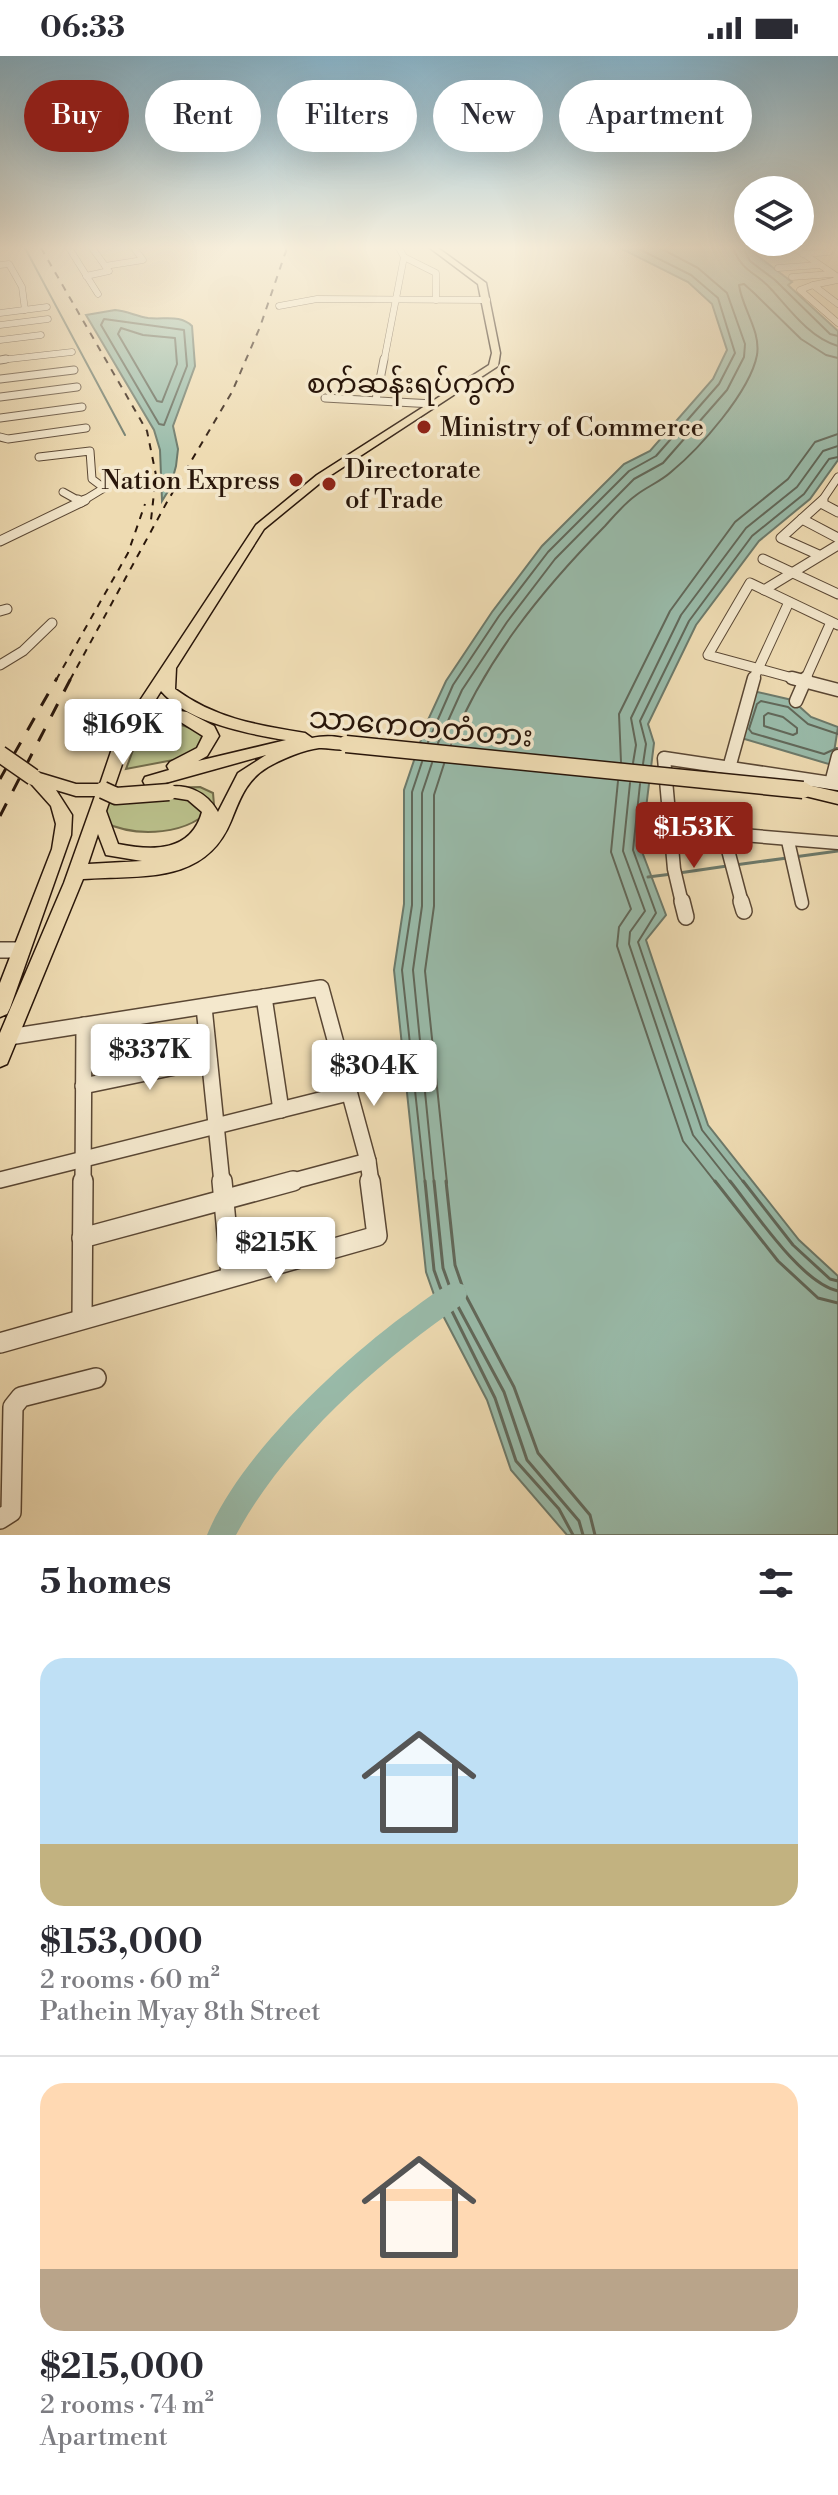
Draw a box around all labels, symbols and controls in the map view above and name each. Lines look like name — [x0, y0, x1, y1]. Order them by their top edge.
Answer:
text: 06:33 — [40, 9, 125, 47]
chip: Buy — [24, 80, 129, 152]
chip: Rent — [145, 80, 261, 152]
chip: Filters — [277, 80, 417, 152]
chip: New — [433, 80, 543, 152]
chip: Apartment — [559, 80, 752, 152]
map controls — [734, 176, 814, 256]
button: layers — [734, 176, 814, 256]
district label: စက်ဆန်းရပ်ကွက် — [307, 365, 515, 406]
place label: Ministry of Commerce — [440, 412, 704, 444]
marker: Ministry of Commerce — [415, 418, 433, 436]
place label: Directorate of Trade — [345, 454, 481, 516]
place label: Nation Express — [102, 465, 280, 497]
marker: Nation Express — [287, 471, 305, 489]
marker: Directorate of Trade — [320, 475, 338, 493]
pin: $169K — [67, 699, 179, 767]
street label: သာကေတတံတား — [307, 699, 535, 757]
text: $169K — [83, 709, 163, 741]
pin: $153K — [638, 802, 750, 870]
text: $153K — [654, 812, 734, 844]
pin: $337K — [94, 1024, 206, 1092]
text: $337K — [109, 1034, 191, 1066]
pin: $304K — [318, 1040, 430, 1108]
text: $304K — [330, 1050, 418, 1082]
pin: $215K — [220, 1217, 332, 1285]
text: $215K — [235, 1227, 317, 1259]
icon: filters — [754, 1561, 798, 1605]
text: 5 homes — [40, 1562, 171, 1604]
icon: home — [347, 1710, 491, 1854]
text: $153,000 — [40, 1922, 203, 1964]
text: 2 rooms · 60 m² — [40, 1964, 220, 1996]
text: Pathein Myay 8th Street — [40, 1996, 321, 2028]
icon: home — [347, 2135, 491, 2279]
text: $215,000 — [40, 2347, 204, 2389]
text: 2 rooms · 74 m² — [40, 2389, 214, 2421]
text: Apartment — [40, 2421, 168, 2453]

